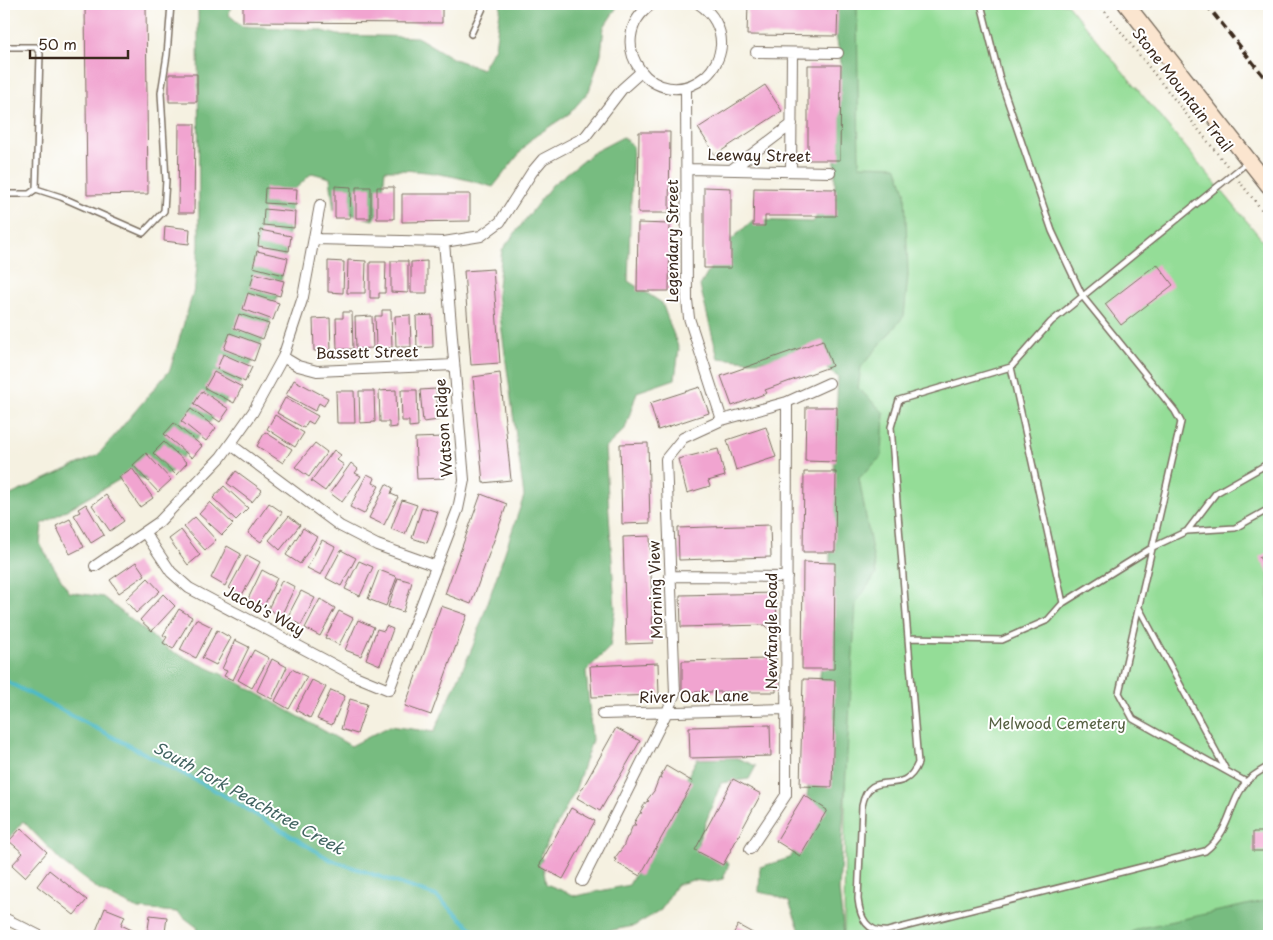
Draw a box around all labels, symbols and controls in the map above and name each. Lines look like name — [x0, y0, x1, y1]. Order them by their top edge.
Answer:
street label: Stone Mountain Trail — [1127, 22, 1239, 156]
scale bar — [30, 28, 128, 60]
text: 50 m — [38, 32, 77, 55]
street label: Leeway Street — [707, 142, 811, 167]
street label: Legendary Street — [660, 179, 683, 303]
street label: Bassett Street — [315, 339, 419, 364]
street label: Watson Ridge — [428, 378, 457, 478]
street label: Morning View — [641, 540, 668, 640]
street label: Newfangle Road — [759, 572, 782, 690]
street label: Jacob's Way — [220, 579, 309, 641]
street label: River Oak Lane — [639, 683, 749, 708]
park label: Melwood Cemetery — [988, 711, 1126, 734]
water label: South Fork Peachtree Creek — [150, 735, 350, 860]

